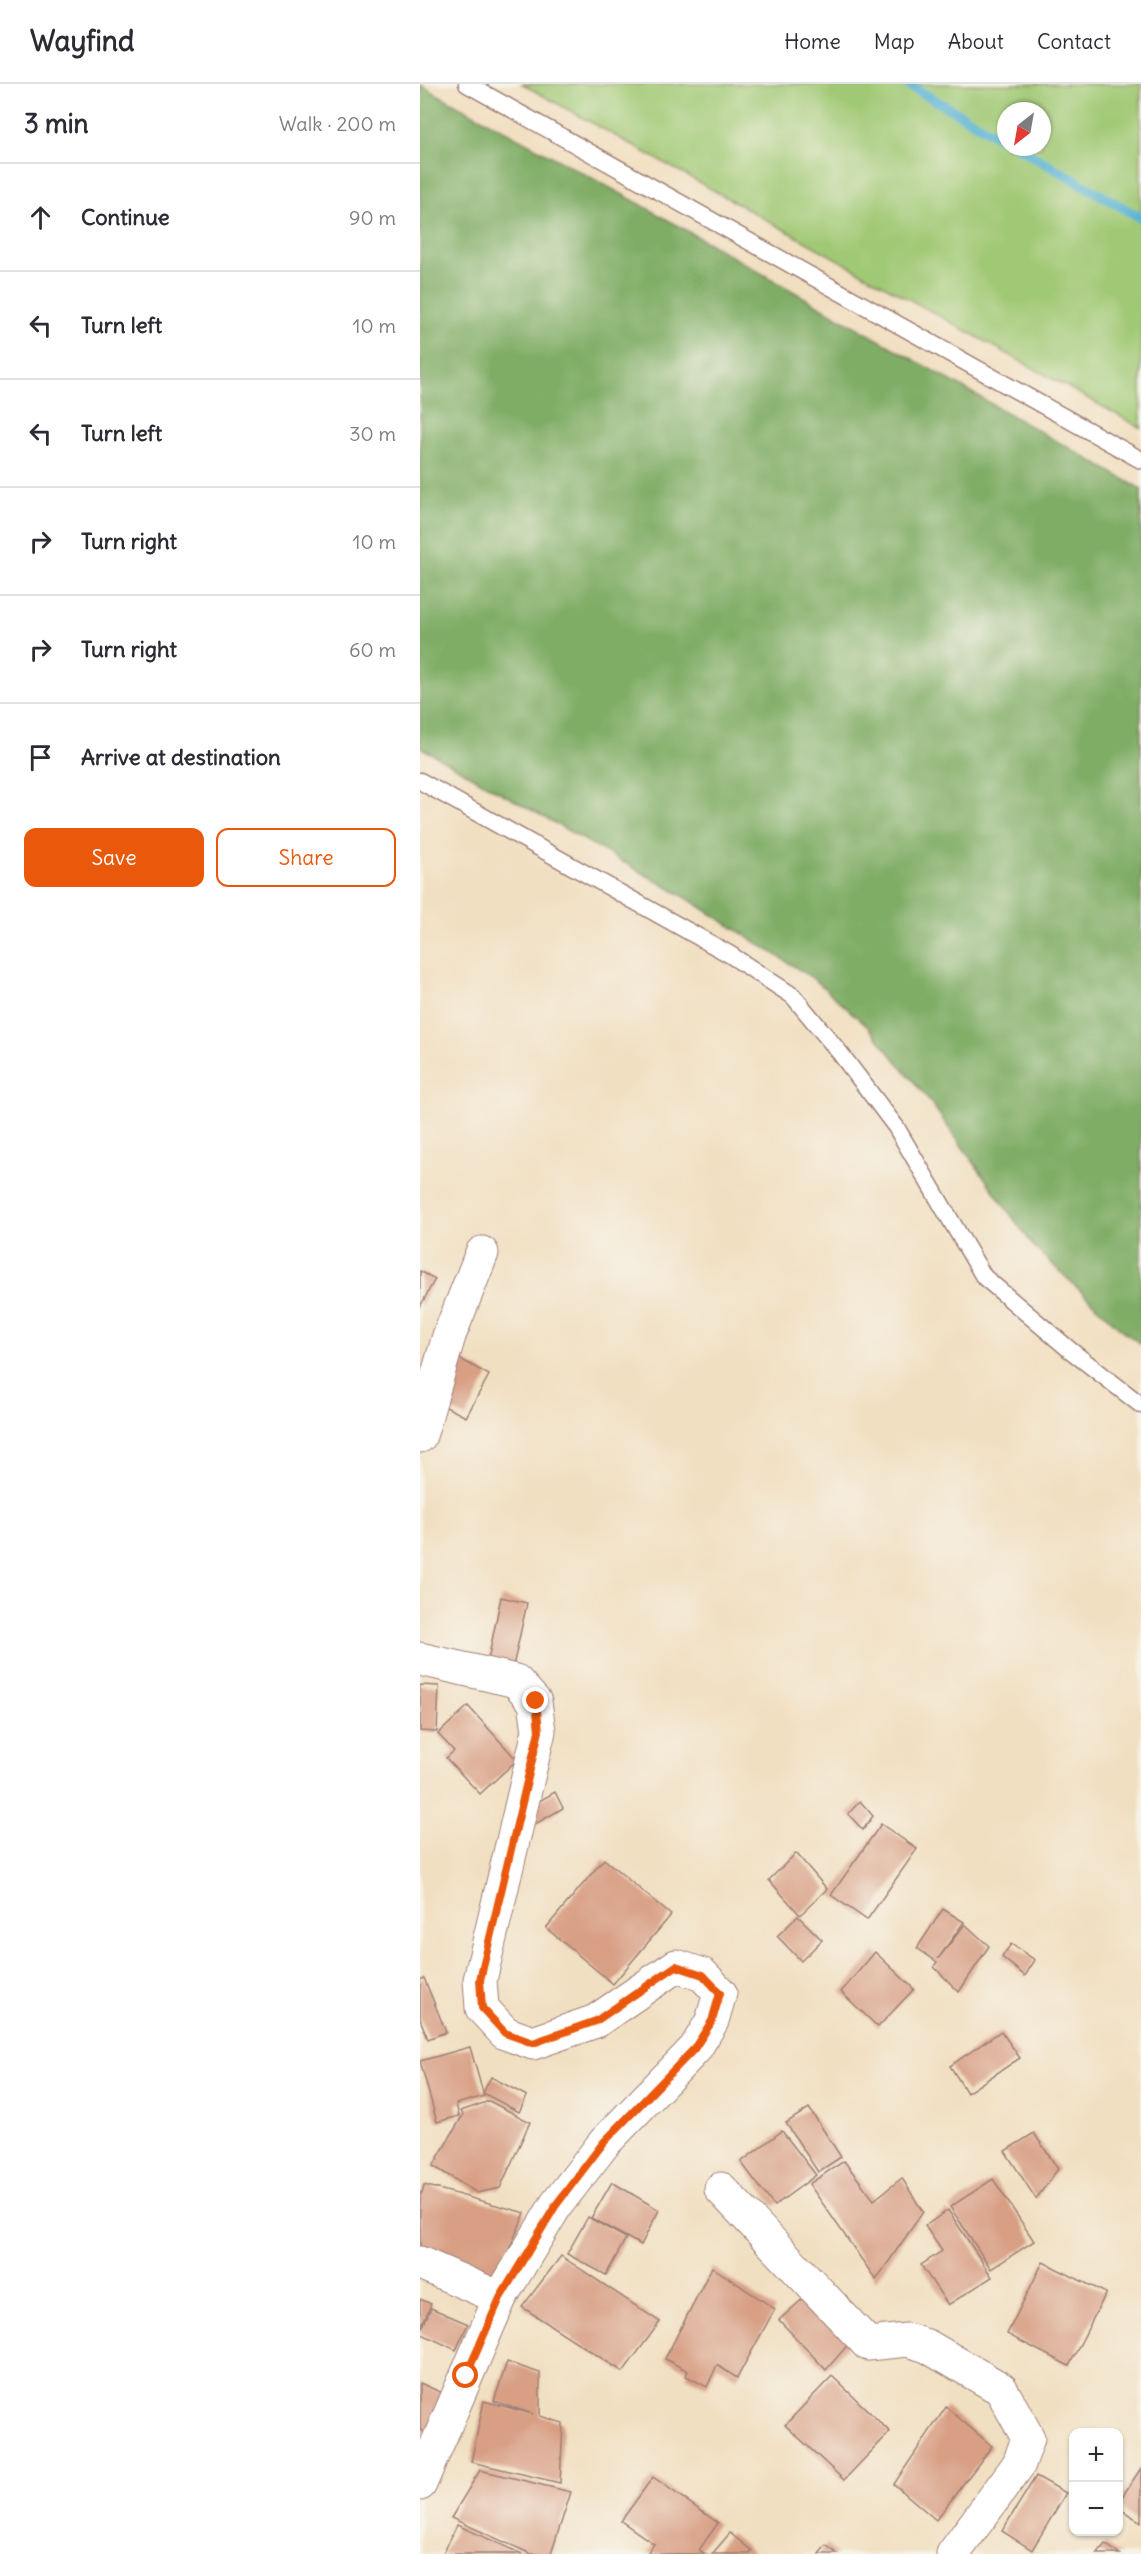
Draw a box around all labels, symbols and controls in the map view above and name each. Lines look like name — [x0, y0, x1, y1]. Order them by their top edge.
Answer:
text: Wayfind — [30, 23, 134, 59]
text: Home — [784, 28, 841, 55]
text: Map — [874, 28, 915, 55]
text: About — [948, 28, 1004, 55]
text: Contact — [1037, 28, 1111, 55]
north arrow — [997, 102, 1051, 156]
text: 3 min — [24, 107, 89, 140]
text: Walk · 200 m — [279, 111, 396, 136]
icon: ahead — [24, 201, 57, 234]
text: Continue — [81, 203, 170, 231]
text: 90 m — [349, 205, 396, 230]
icon: left — [24, 309, 57, 342]
text: Turn left — [81, 311, 162, 339]
text: 10 m — [353, 313, 396, 338]
icon: left — [24, 417, 57, 450]
text: Turn left — [81, 419, 162, 447]
text: 30 m — [349, 421, 396, 446]
icon: right — [24, 525, 57, 558]
text: Turn right — [81, 527, 177, 555]
text: 10 m — [353, 529, 396, 554]
icon: right — [24, 633, 57, 666]
text: Turn right — [81, 635, 177, 663]
text: 60 m — [349, 637, 396, 662]
icon: arrive — [24, 741, 57, 774]
text: Arrive at destination — [81, 743, 281, 771]
button: Save — [24, 828, 204, 887]
button: Share — [216, 828, 396, 887]
route end — [522, 1687, 548, 1713]
route start — [452, 2362, 478, 2388]
map controls — [1069, 2428, 1123, 2536]
button: + — [1069, 2428, 1123, 2482]
button: − — [1069, 2482, 1123, 2536]

